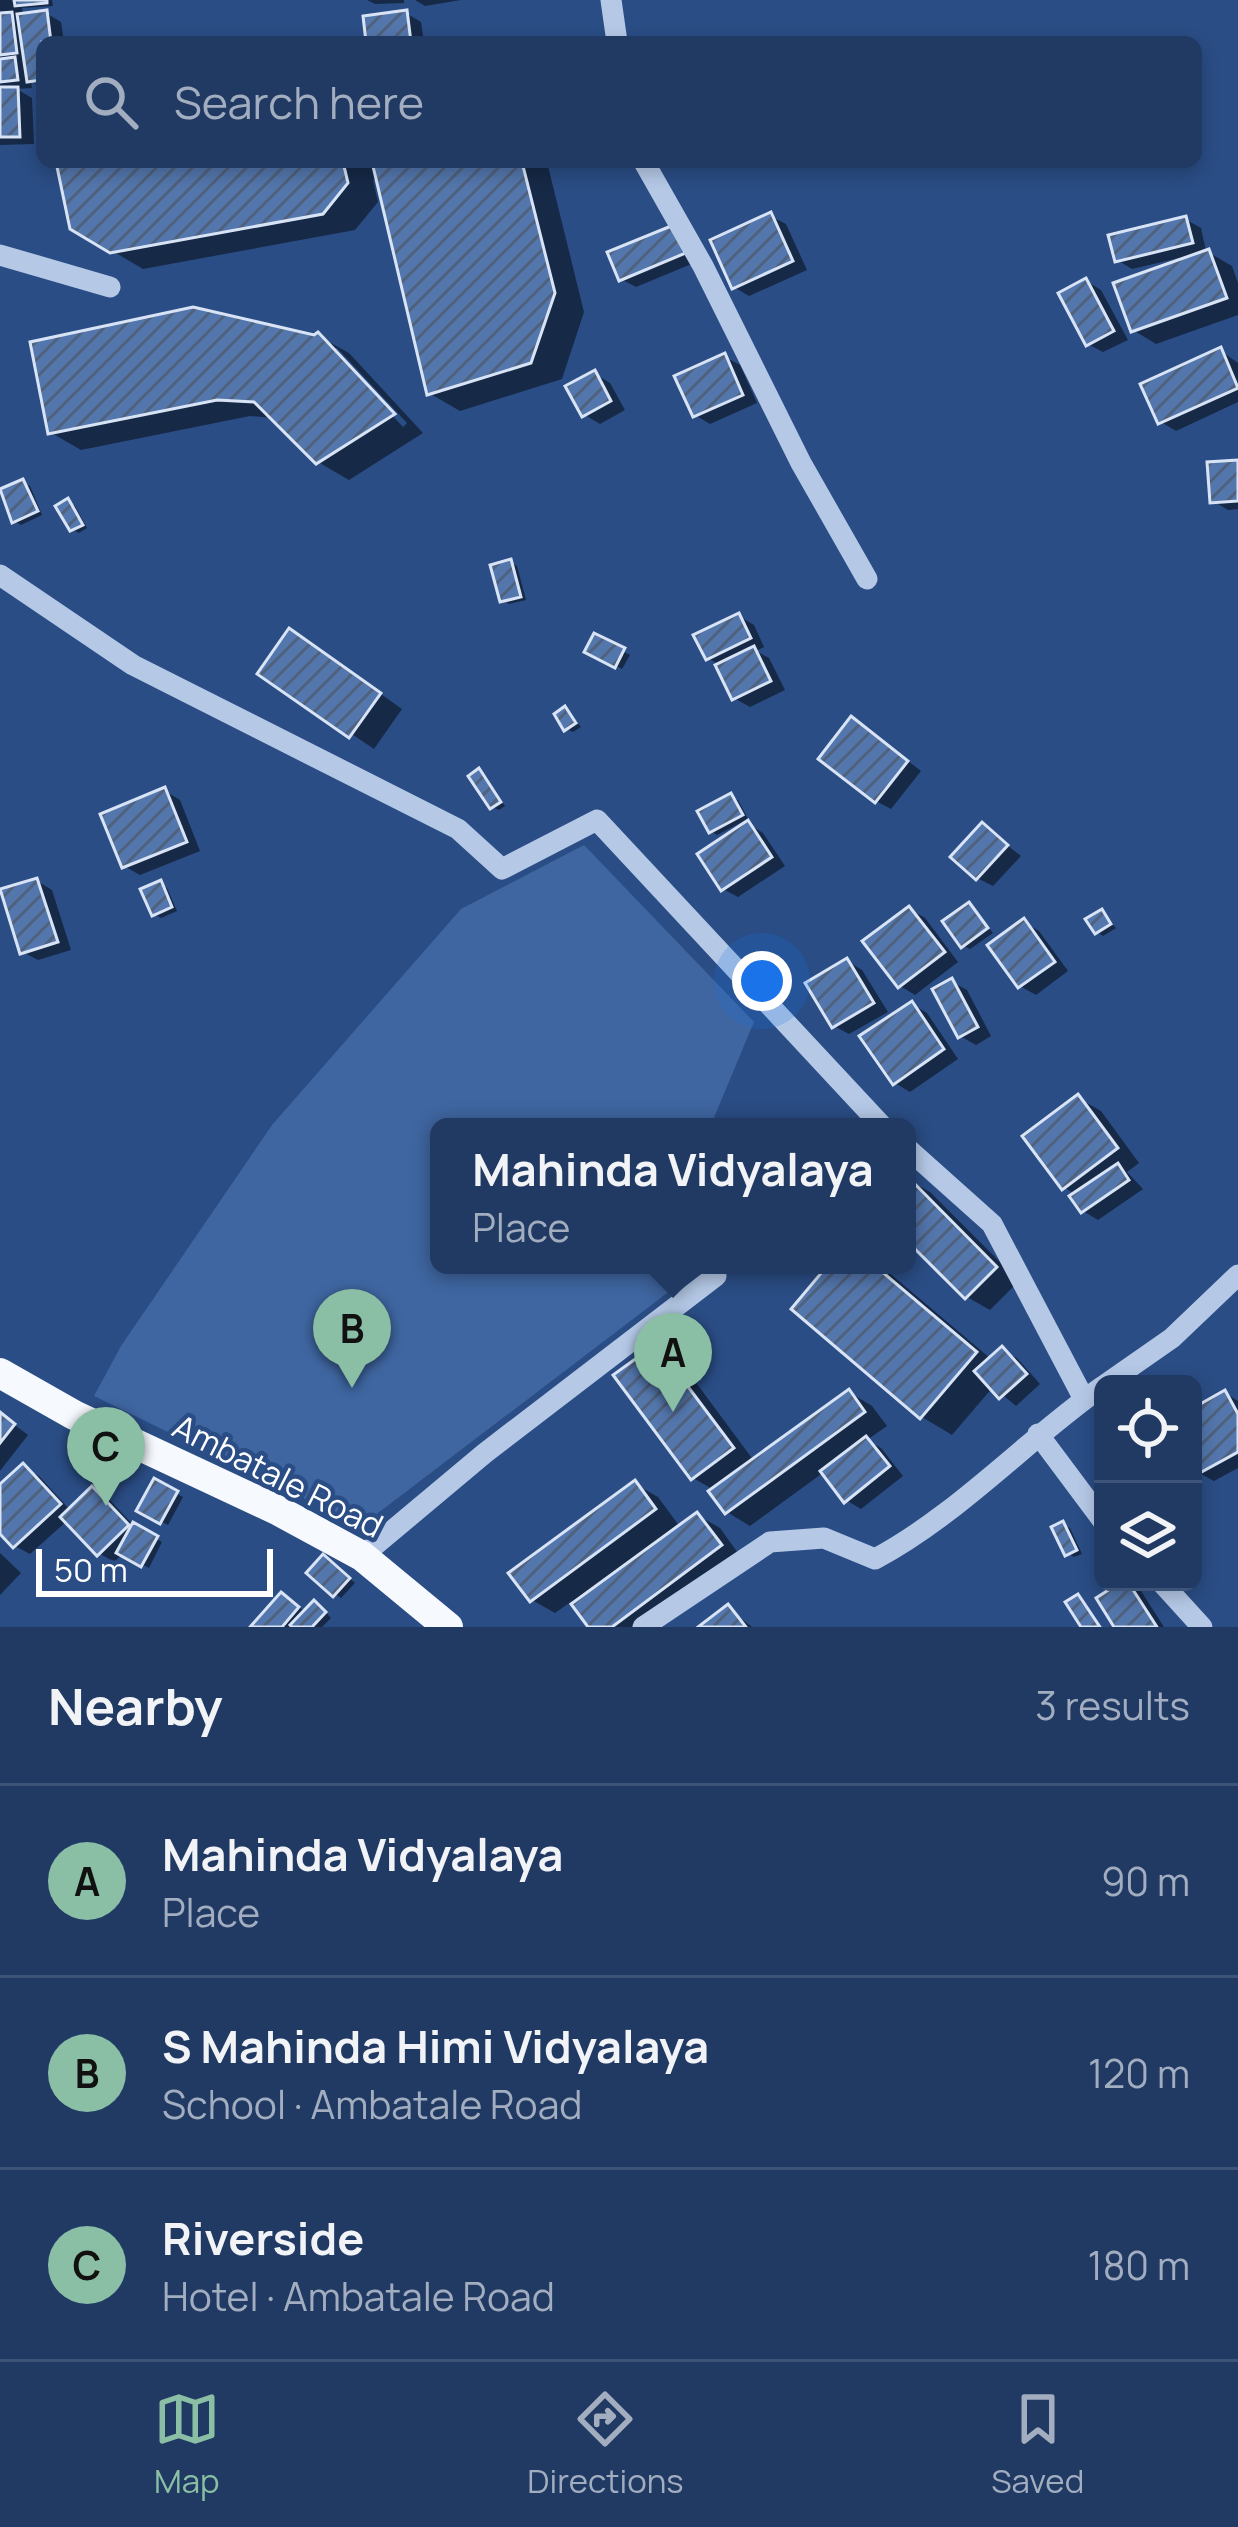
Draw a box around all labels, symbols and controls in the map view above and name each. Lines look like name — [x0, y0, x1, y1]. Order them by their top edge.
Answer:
search box — [36, 36, 1202, 168]
icon: search — [78, 69, 144, 135]
text: Search here — [174, 71, 424, 133]
your location — [732, 951, 792, 1011]
popup — [430, 1118, 916, 1274]
text: Mahinda Vidyalaya — [472, 1138, 874, 1200]
text: Place — [472, 1200, 570, 1254]
pin: B — [313, 1289, 391, 1388]
pin: A — [634, 1313, 712, 1412]
map controls — [1094, 1375, 1202, 1591]
button: locate — [1094, 1375, 1202, 1483]
street label: Ambatale Road — [165, 1403, 391, 1548]
pin: C — [67, 1407, 145, 1506]
button: layers — [1094, 1483, 1202, 1591]
scale bar — [36, 1543, 273, 1596]
text: 50 m — [54, 1547, 128, 1592]
text: Nearby — [48, 1671, 223, 1740]
text: 3 results — [1035, 1678, 1190, 1732]
text: Mahinda Vidyalaya — [162, 1823, 564, 1885]
text: A — [74, 1854, 100, 1908]
text: 90 m — [1101, 1854, 1190, 1908]
text: Place — [162, 1885, 260, 1939]
text: S Mahinda Himi Vidyalaya — [162, 2015, 709, 2077]
text: B — [75, 2046, 99, 2100]
text: 120 m — [1088, 2046, 1190, 2100]
text: School · Ambatale Road — [162, 2077, 582, 2131]
text: Riverside — [162, 2207, 364, 2269]
text: C — [73, 2238, 101, 2292]
text: 180 m — [1087, 2238, 1190, 2292]
text: Hotel · Ambatale Road — [162, 2269, 555, 2323]
tab: Map — [154, 2386, 220, 2503]
tab: Directions — [527, 2386, 684, 2503]
tab: Saved — [991, 2386, 1084, 2503]

